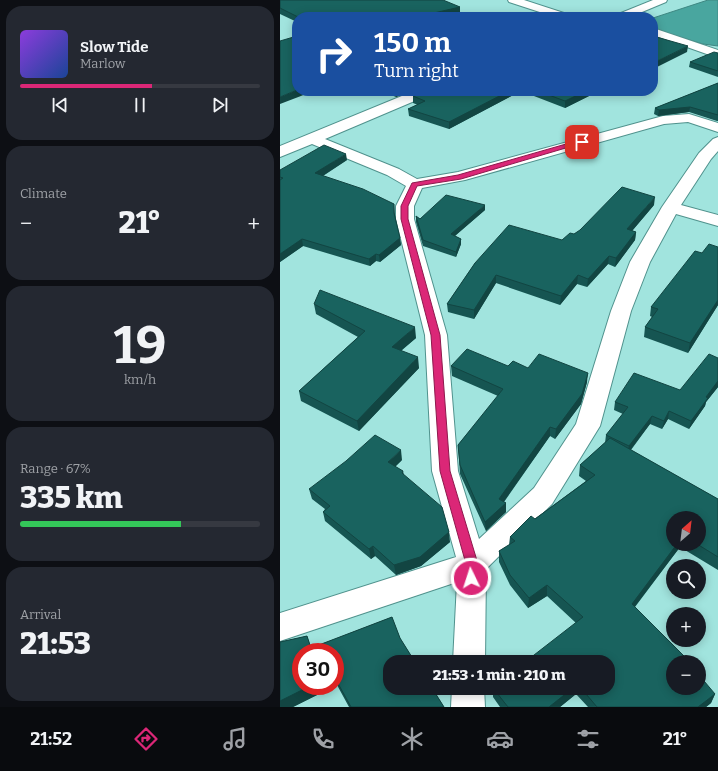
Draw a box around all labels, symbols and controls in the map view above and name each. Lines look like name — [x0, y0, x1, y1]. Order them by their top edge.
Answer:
text: 150 m — [374, 26, 451, 59]
icon: right — [308, 28, 360, 80]
text: Slow Tide — [80, 38, 148, 56]
text: Marlow — [80, 56, 125, 71]
text: Turn right — [374, 60, 459, 82]
icon: previous — [49, 94, 71, 116]
icon: pause — [129, 94, 151, 116]
icon: next — [209, 94, 231, 116]
pin — [565, 125, 599, 159]
icon: arrive — [571, 131, 593, 153]
text: Climate — [20, 186, 67, 201]
text: 21° — [119, 205, 161, 241]
text: − — [20, 210, 32, 237]
text: + — [247, 210, 260, 237]
text: 19 — [113, 314, 167, 377]
text: km/h — [124, 372, 156, 387]
text: Range · 67% — [20, 461, 91, 476]
text: 335 km — [20, 480, 122, 516]
north arrow — [666, 511, 706, 551]
map controls — [666, 511, 706, 695]
position arrow — [450, 557, 492, 599]
button: search — [666, 559, 706, 599]
text: Arrival — [20, 607, 61, 622]
button: + — [666, 607, 706, 647]
text: 21:53 — [20, 626, 91, 662]
speed limit sign: 30 — [292, 643, 344, 695]
button: − — [666, 655, 706, 695]
text: 21:53 · 1 min · 210 m — [433, 666, 565, 684]
icon: directions — [132, 725, 160, 753]
icon: music — [221, 725, 249, 753]
icon: phone — [309, 725, 337, 753]
icon: climate — [398, 725, 426, 753]
icon: car — [486, 725, 514, 753]
icon: filters — [574, 725, 602, 753]
text: 21:52 — [30, 728, 72, 750]
text: 21° — [663, 728, 688, 750]

